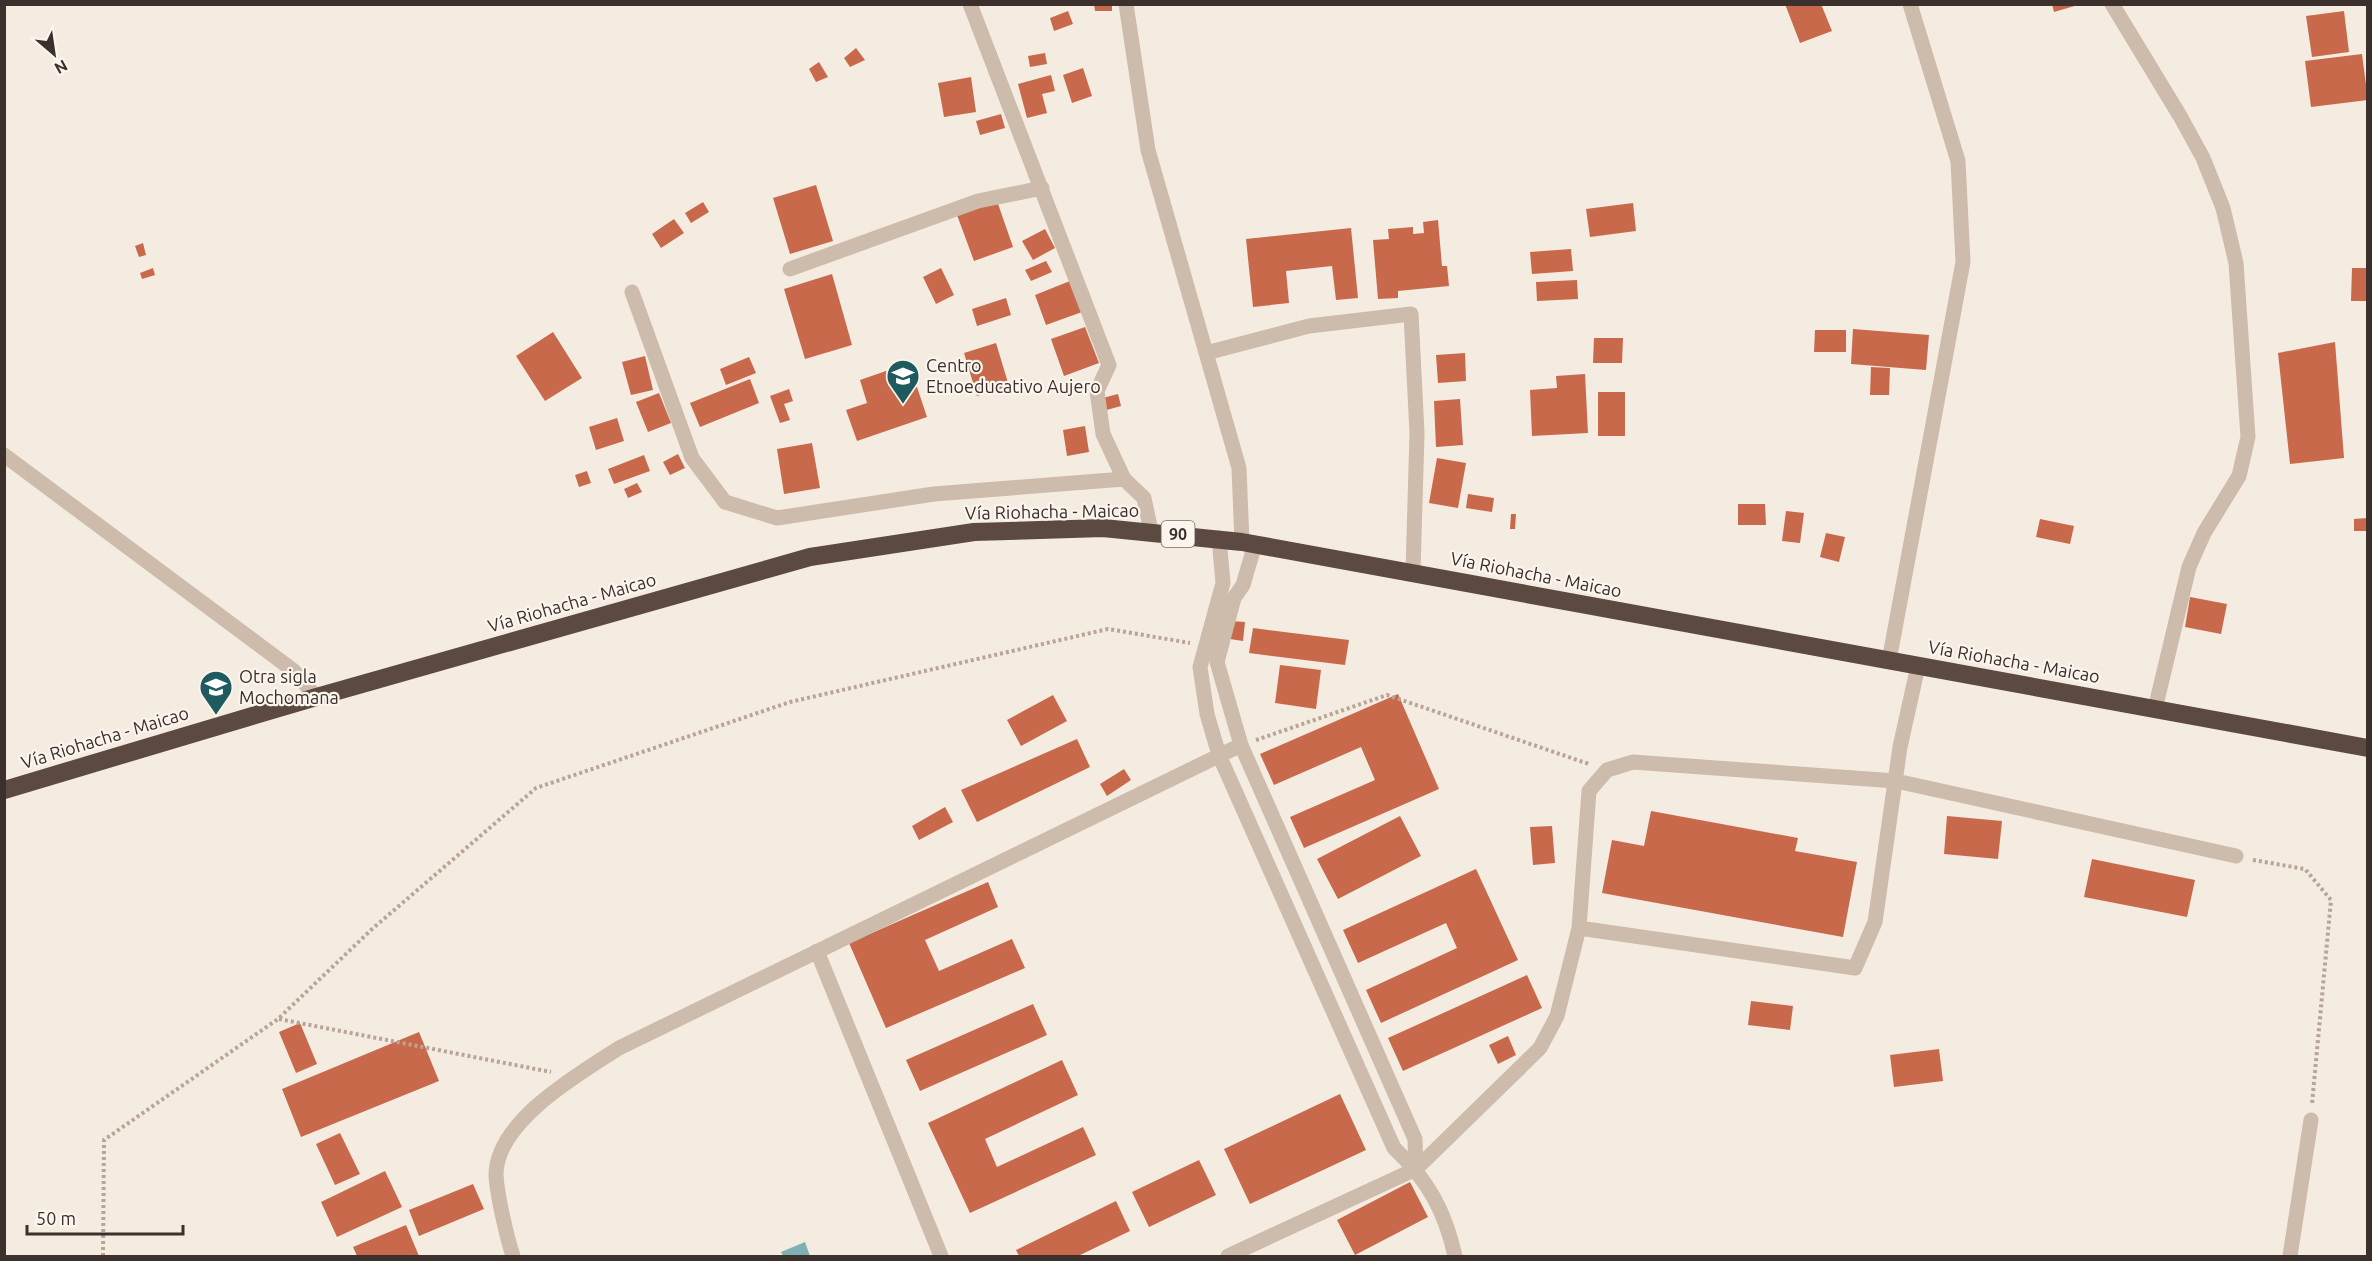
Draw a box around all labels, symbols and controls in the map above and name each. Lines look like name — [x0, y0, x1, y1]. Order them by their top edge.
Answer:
north arrow — [24, 24, 84, 84]
text: N — [52, 56, 71, 78]
place label: Centro Etnoeducativo Aujero — [926, 355, 1101, 396]
school or university icon: Centro Etnoeducativo Aujero — [885, 358, 921, 405]
street label: Vía Riohacha - Maicao — [965, 499, 1139, 523]
road number: 90 — [1162, 521, 1194, 547]
street label: Vía Riohacha - Maicao — [1449, 548, 1624, 600]
street label: Vía Riohacha - Maicao — [485, 568, 658, 636]
street label: Vía Riohacha - Maicao — [1927, 636, 2102, 686]
place label: Otra sigla Mochomana — [239, 666, 339, 707]
school or university icon: Otra sigla Mochomana — [198, 669, 234, 716]
street label: Vía Riohacha - Maicao — [19, 702, 191, 772]
scale bar — [27, 1198, 183, 1236]
text: 50 m — [36, 1208, 76, 1228]

